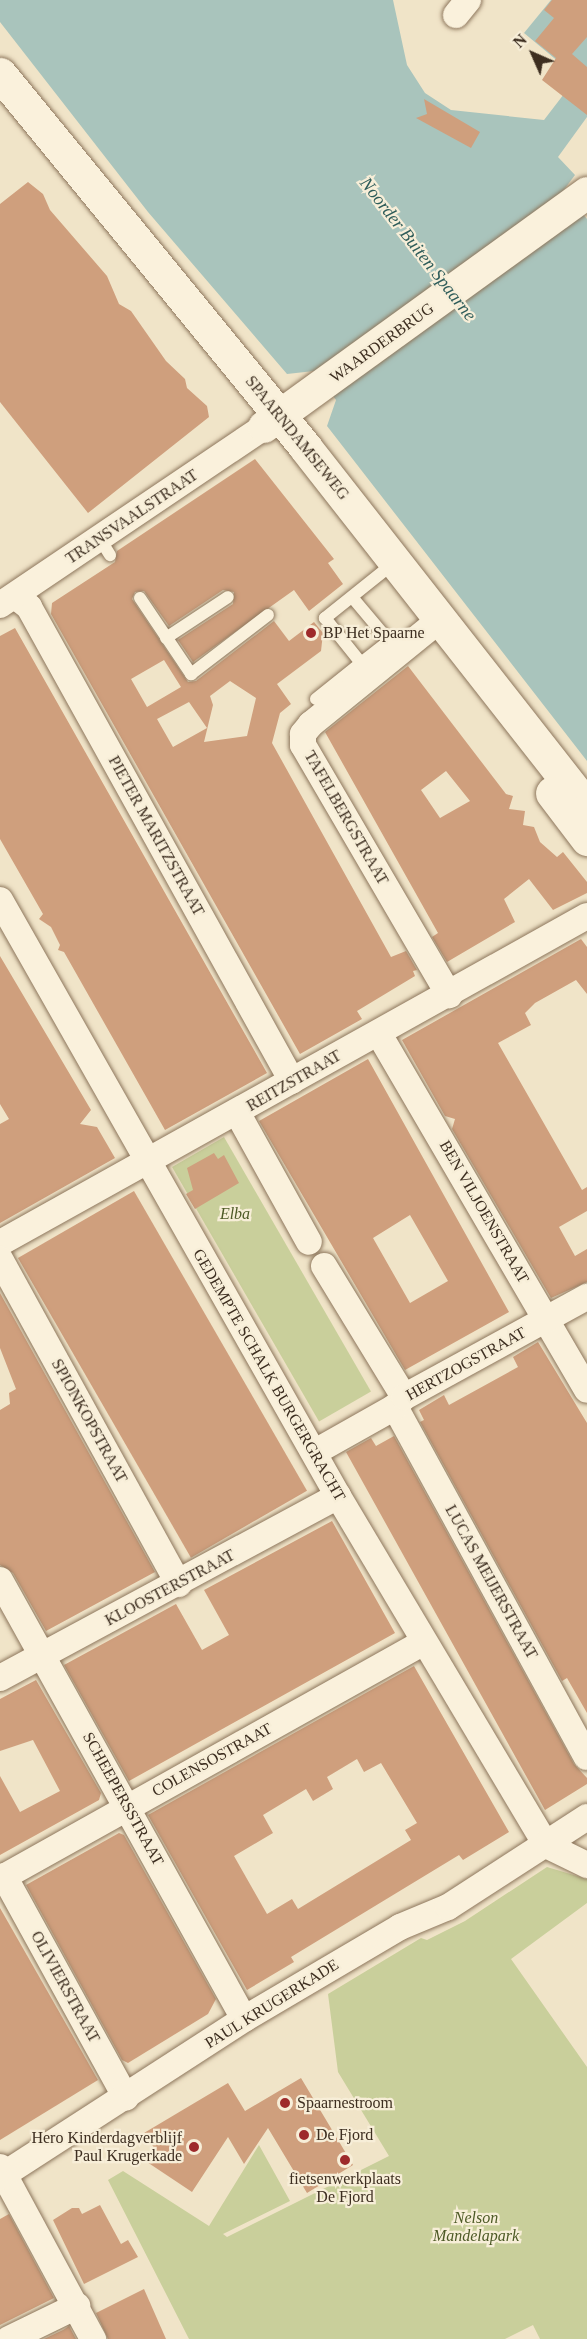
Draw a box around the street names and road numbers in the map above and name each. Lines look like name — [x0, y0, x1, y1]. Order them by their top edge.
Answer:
street label: WAARDERBRUG — [326, 299, 438, 387]
street label: SPAARNDAMSEWEG — [241, 372, 353, 504]
street label: TRANSVAALSTRAAT — [62, 466, 202, 568]
street label: TAFELBERGSTRAAT — [300, 748, 392, 888]
street label: PIETER MARITZSTRAAT — [104, 753, 208, 919]
street label: REITZSTRAAT — [243, 1046, 345, 1116]
street label: BEN VILJOENSTRAAT — [435, 1137, 533, 1287]
street label: GEDEMPTE SCHALK BURGERGRACHT — [189, 1245, 349, 1505]
street label: HERTZOGSTRAAT — [403, 1323, 529, 1405]
street label: SPIONKOPSTRAAT — [47, 1356, 131, 1486]
street label: LUCAS MEIJERSTRAAT — [441, 1502, 541, 1662]
street label: KLOOSTERSTRAAT — [102, 1546, 238, 1630]
street label: COLENSOSTRAAT — [149, 1719, 275, 1801]
street label: SCHEEPERSSTRAAT — [78, 1729, 168, 1869]
street label: OLIVIERSTRAAT — [26, 1928, 104, 2046]
street label: PAUL KRUGERKADE — [201, 1955, 343, 2053]

